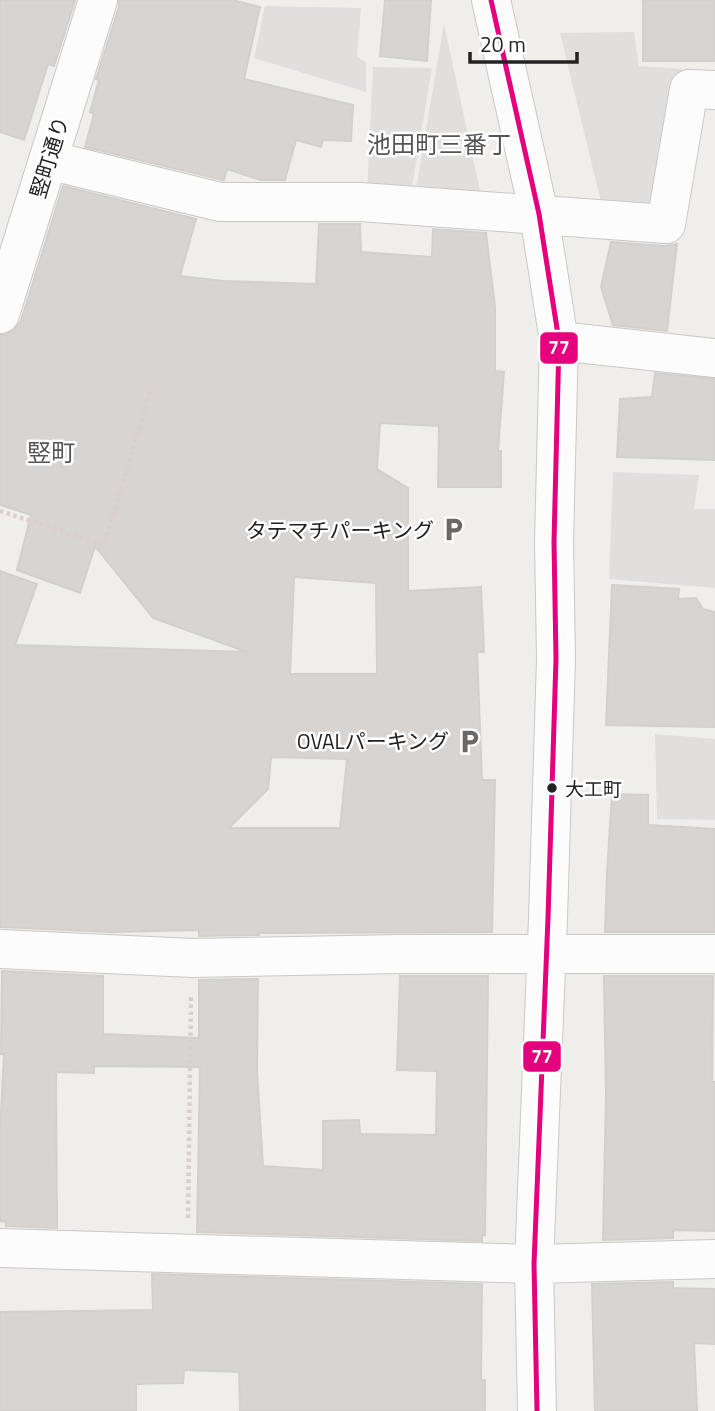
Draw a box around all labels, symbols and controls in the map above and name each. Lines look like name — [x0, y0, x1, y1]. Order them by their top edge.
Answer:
scale bar — [470, 21, 577, 65]
text: 20 m — [480, 28, 526, 60]
street label: 竪町通り — [21, 112, 77, 202]
district label: 池田町三番丁 — [367, 126, 511, 162]
line badge: 77 — [539, 331, 579, 365]
text: 77 — [548, 332, 570, 361]
district label: 竪町 — [27, 434, 75, 470]
place label: タテマチパーキング — [246, 514, 434, 546]
parking icon: タテマチパーキング — [440, 516, 468, 544]
place label: OVALパーキング — [297, 725, 449, 757]
parking icon: OVALパーキング — [455, 727, 483, 755]
place label: 大工町 — [565, 774, 622, 803]
marker: 大工町 — [545, 781, 559, 795]
line badge: 77 — [522, 1040, 562, 1073]
text: 77 — [531, 1041, 553, 1070]

